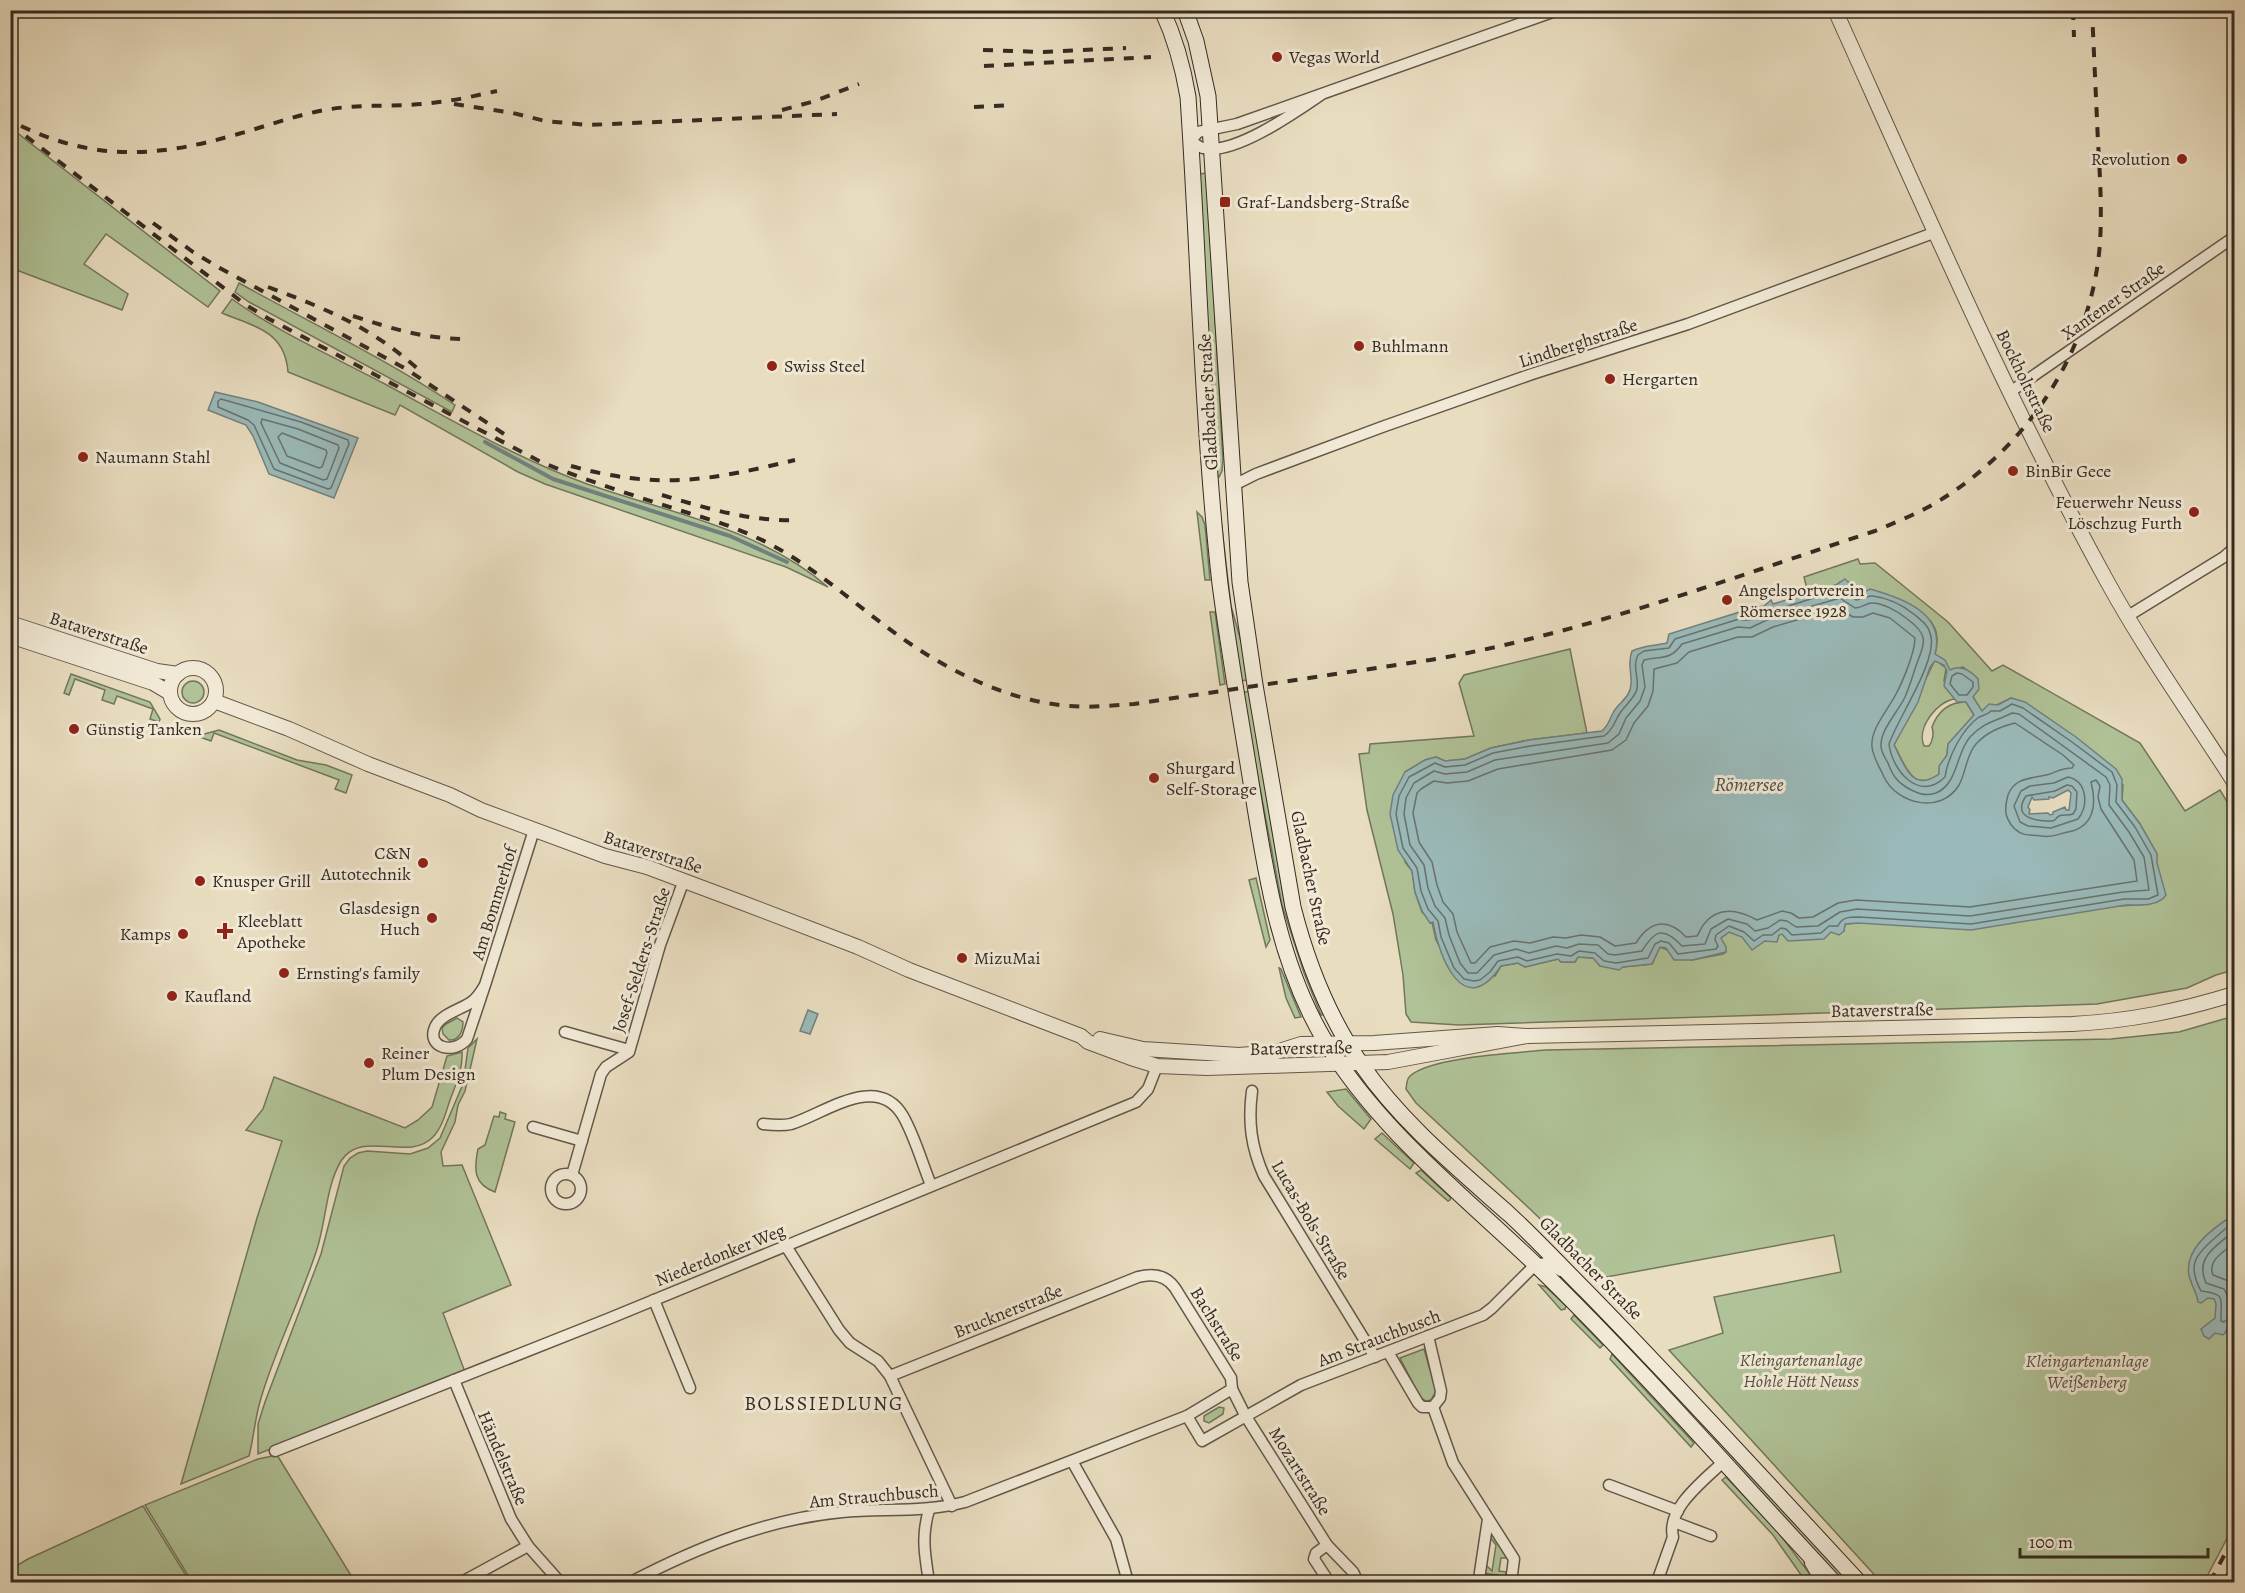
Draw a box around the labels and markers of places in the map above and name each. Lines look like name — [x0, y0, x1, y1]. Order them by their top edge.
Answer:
place label: Vegas World — [1288, 45, 1380, 69]
marker: Vegas World — [1270, 50, 1284, 64]
place label: Revolution — [2091, 147, 2170, 171]
marker: Revolution — [2175, 152, 2189, 166]
place label: Graf-Landsberg-Straße — [1237, 190, 1410, 214]
marker: Graf-Landsberg-Straße — [1218, 195, 1232, 209]
place label: Buhlmann — [1371, 334, 1449, 358]
marker: Buhlmann — [1352, 339, 1366, 353]
place label: Swiss Steel — [784, 354, 866, 378]
marker: Swiss Steel — [765, 359, 779, 373]
place label: Hergarten — [1622, 367, 1698, 391]
marker: Hergarten — [1603, 372, 1617, 386]
place label: Naumann Stahl — [95, 445, 211, 469]
marker: Naumann Stahl — [76, 450, 90, 464]
place label: BinBir Gece — [2025, 459, 2111, 483]
marker: BinBir Gece — [2006, 464, 2020, 478]
place label: Feuerwehr Neuss Löschzug Furth — [2055, 490, 2182, 535]
marker: Feuerwehr Neuss Löschzug Furth — [2187, 505, 2201, 519]
place label: Angelsportverein Römersee 1928 — [1738, 578, 1865, 623]
marker: Angelsportverein Römersee 1928 — [1720, 593, 1734, 607]
place label: Günstig Tanken — [86, 717, 202, 741]
marker: Günstig Tanken — [67, 722, 81, 736]
place label: Shurgard Self-Storage — [1166, 756, 1257, 801]
marker: Shurgard Self-Storage — [1147, 771, 1161, 785]
place label: C&N Autotechnik — [320, 841, 411, 886]
marker: C&N Autotechnik — [416, 856, 430, 870]
place label: Knusper Grill — [212, 869, 311, 893]
marker: Knusper Grill — [193, 874, 207, 888]
place label: Glasdesign Huch — [339, 896, 420, 941]
place label: Kleeblatt Apotheke — [236, 909, 306, 954]
marker: Glasdesign Huch — [425, 911, 439, 925]
place label: Kamps — [120, 922, 171, 946]
marker: Kleeblatt Apotheke — [218, 924, 232, 938]
marker: Kamps — [176, 927, 190, 941]
place label: MizuMai — [974, 946, 1041, 970]
marker: MizuMai — [955, 951, 969, 965]
place label: Ernsting's family — [296, 961, 421, 985]
marker: Ernsting's family — [277, 966, 291, 980]
place label: Kaufland — [184, 984, 252, 1008]
marker: Kaufland — [165, 989, 179, 1003]
place label: Reiner Plum Design — [381, 1041, 476, 1086]
marker: Reiner Plum Design — [362, 1056, 376, 1070]

